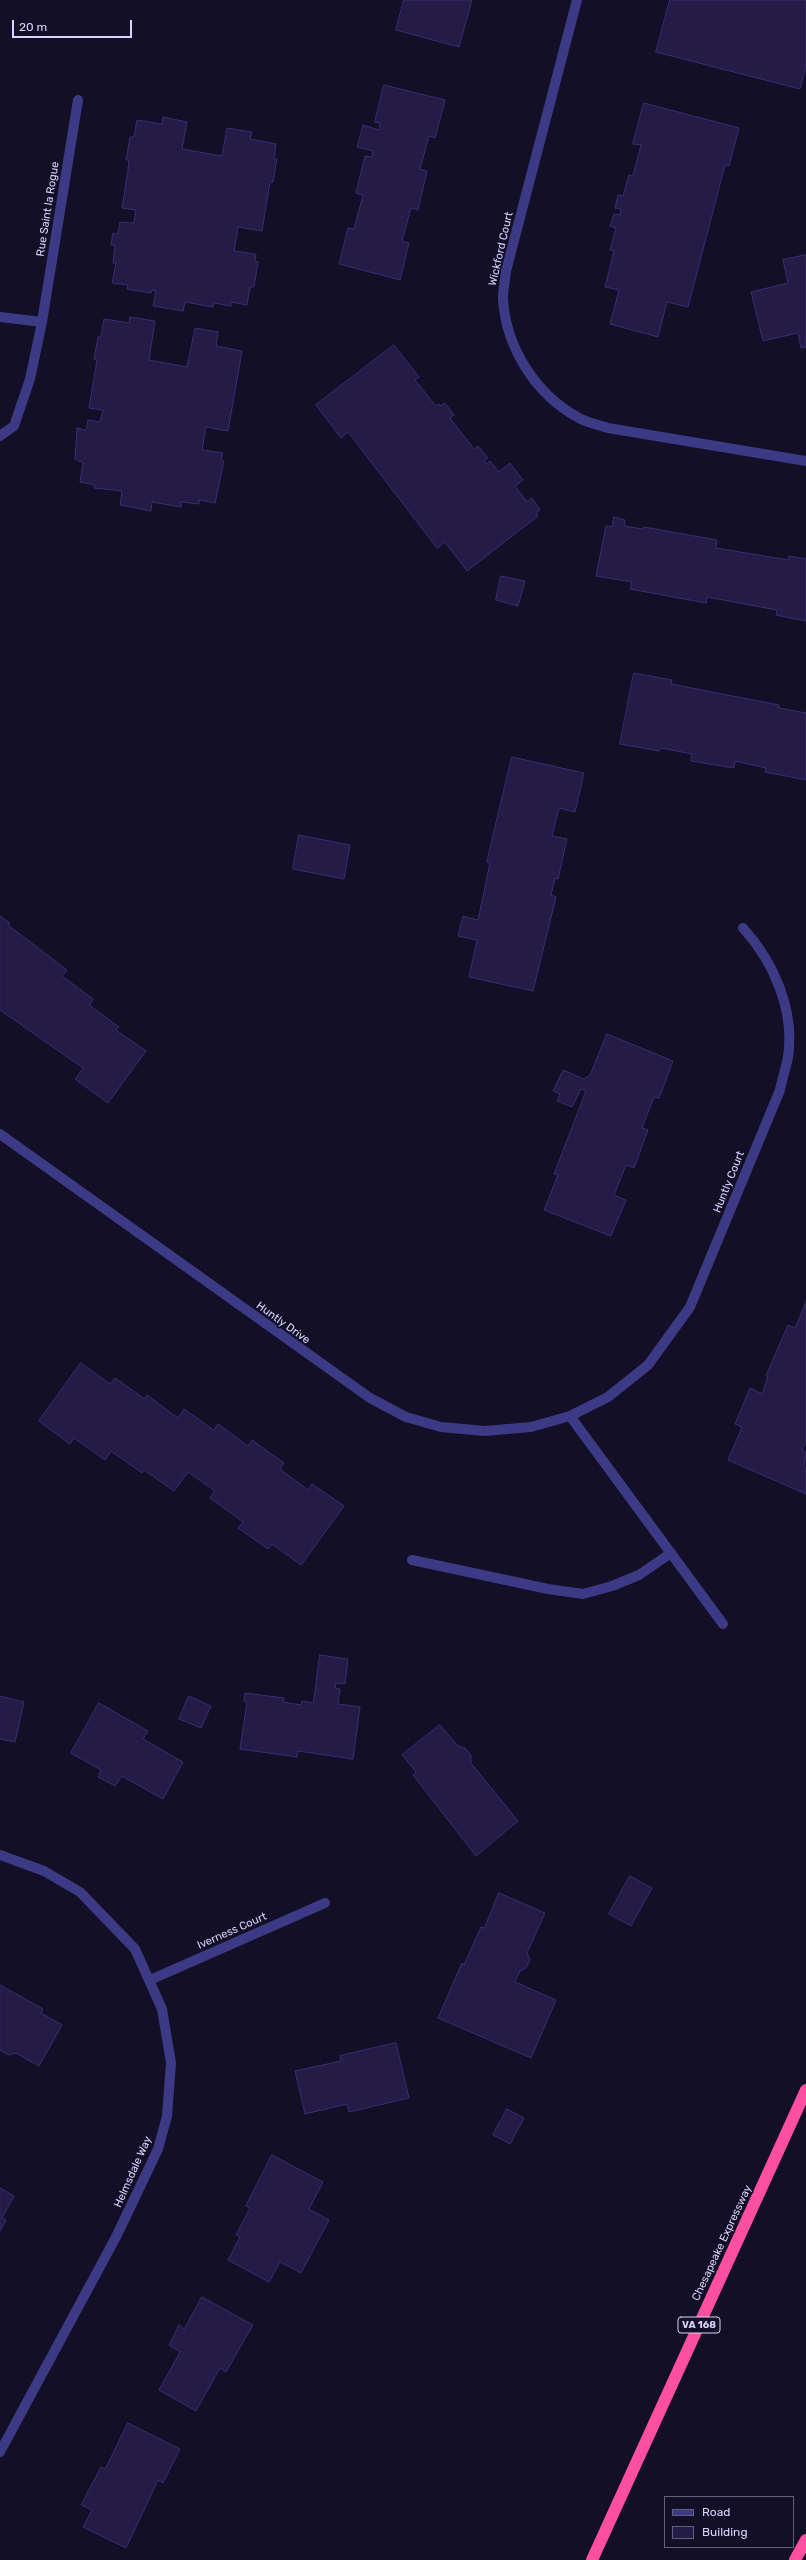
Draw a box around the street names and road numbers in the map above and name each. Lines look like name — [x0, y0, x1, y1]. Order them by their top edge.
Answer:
street label: Rue Saint la Rogue — [34, 161, 62, 257]
street label: Wickford Court — [486, 211, 516, 287]
street label: Huntly Court — [711, 1149, 747, 1215]
street label: Huntly Drive — [254, 1299, 312, 1347]
street label: Iverness Court — [195, 1910, 269, 1952]
street label: Helmsdale Way — [111, 2134, 155, 2210]
street label: Chesapeake Expressway — [689, 2183, 755, 2303]
road number: VA 168 — [678, 2317, 720, 2333]

